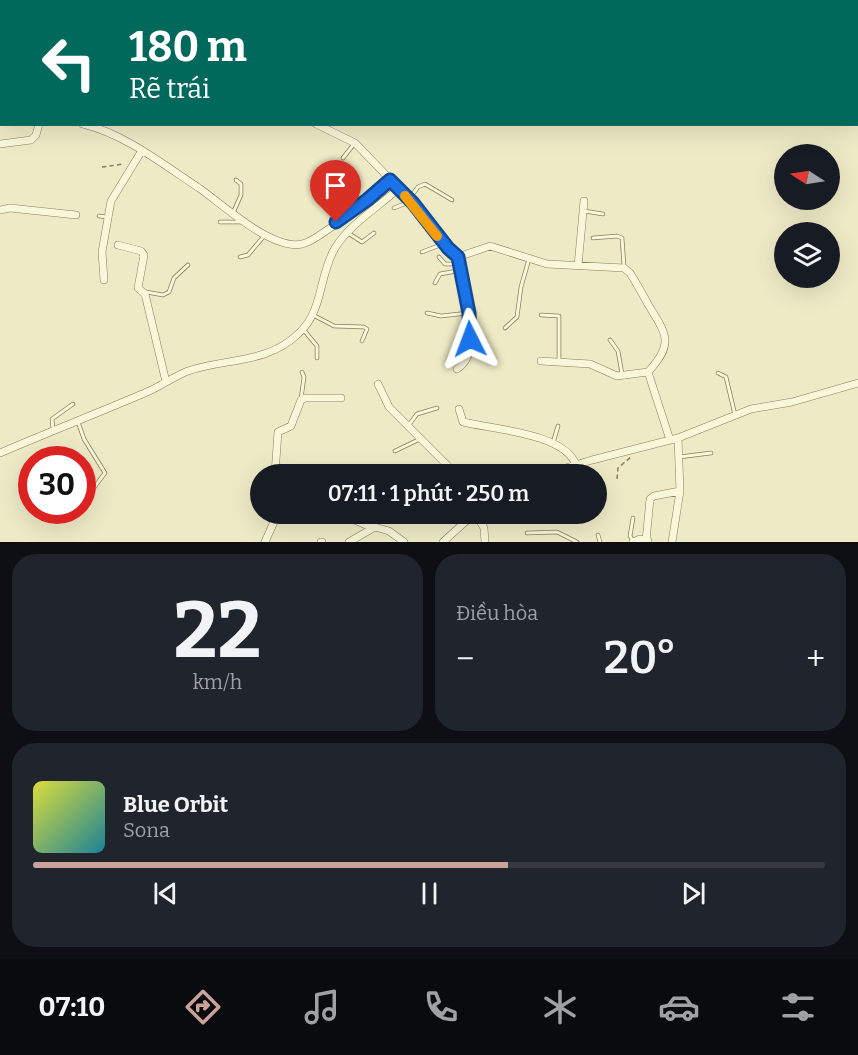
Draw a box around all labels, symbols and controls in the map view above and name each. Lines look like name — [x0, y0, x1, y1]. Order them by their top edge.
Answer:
text: 180 m — [129, 22, 247, 72]
icon: left — [30, 24, 108, 102]
text: Rẽ trái — [129, 73, 210, 105]
north arrow — [774, 144, 840, 210]
map controls — [774, 144, 840, 288]
pin — [310, 160, 361, 222]
icon: arrive — [319, 169, 352, 202]
button: layers — [774, 222, 840, 288]
position arrow — [438, 307, 502, 371]
speed limit sign: 30 — [18, 446, 96, 524]
text: 07:11 · 1 phút · 250 m — [328, 480, 529, 507]
text: 22 — [174, 584, 261, 678]
text: Điều hòa — [456, 601, 538, 625]
text: 20° — [604, 631, 677, 685]
text: − — [456, 639, 474, 679]
text: + — [806, 639, 825, 679]
text: km/h — [193, 670, 242, 694]
text: Blue Orbit — [123, 791, 228, 818]
text: Sona — [123, 818, 170, 842]
icon: previous — [149, 877, 182, 910]
icon: pause — [413, 877, 446, 910]
icon: next — [677, 877, 710, 910]
icon: directions — [182, 986, 224, 1028]
icon: music — [301, 986, 343, 1028]
icon: phone — [420, 986, 462, 1028]
icon: climate — [539, 986, 581, 1028]
icon: car — [658, 986, 700, 1028]
icon: filters — [777, 986, 819, 1028]
text: 07:10 — [39, 991, 105, 1023]

